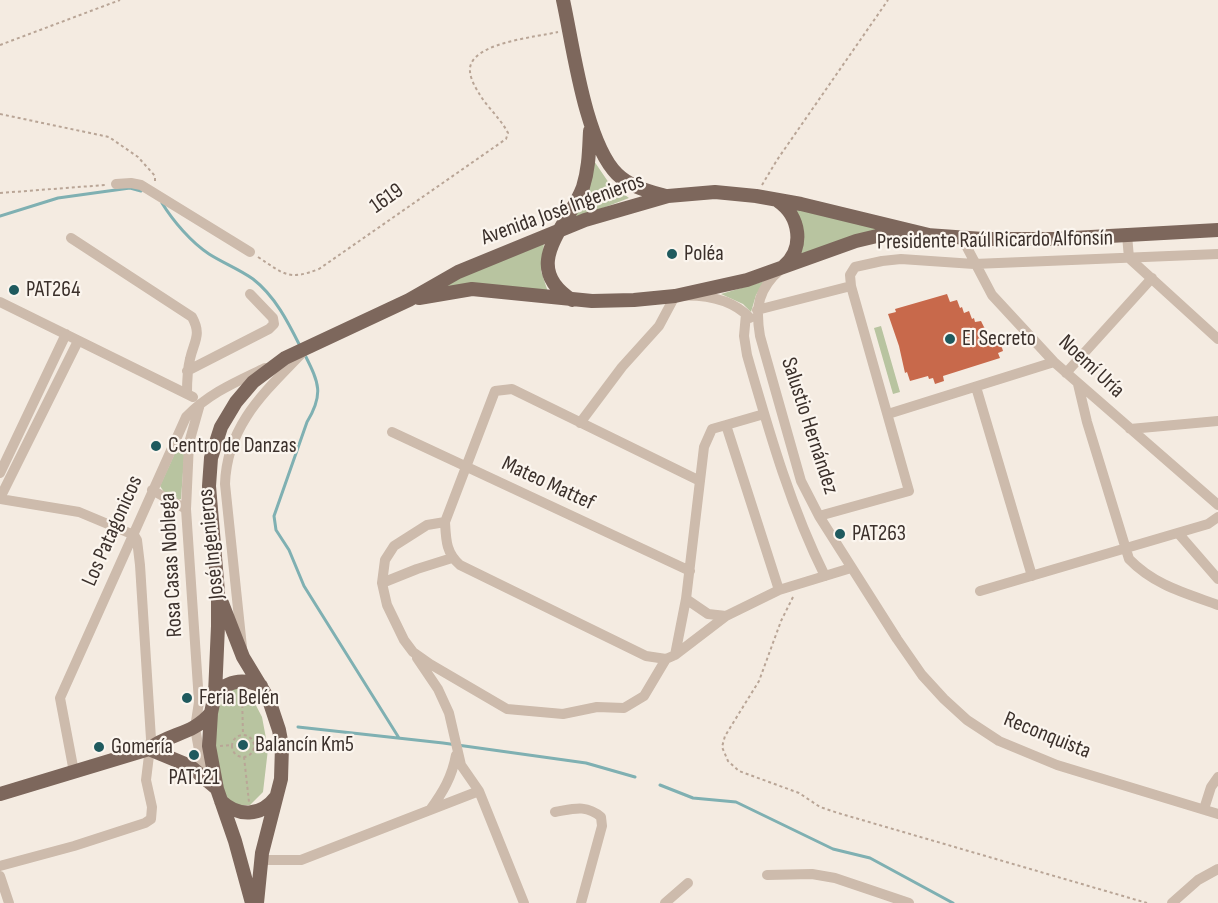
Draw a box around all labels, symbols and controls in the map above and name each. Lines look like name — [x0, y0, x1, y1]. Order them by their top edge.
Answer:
street label: Avenida José Ingenieros — [478, 168, 648, 252]
street label: 1619 — [365, 178, 409, 220]
street label: Presidente Raúl Ricardo Alfonsín — [877, 226, 1113, 256]
place label: Poléa — [684, 241, 724, 267]
marker: Poléa — [665, 247, 679, 261]
place label: PAT264 — [26, 277, 80, 303]
marker: PAT264 — [7, 283, 21, 297]
place label: El Secreto — [962, 326, 1036, 352]
street label: Noemí Uría — [1052, 330, 1130, 404]
marker: El Secreto — [943, 332, 957, 346]
street label: Salustio Hernández — [774, 354, 844, 498]
place label: Centro de Danzas — [168, 433, 297, 459]
marker: Centro de Danzas — [149, 439, 163, 453]
street label: Mateo Mattef — [497, 451, 599, 517]
street label: Los Patagonicos — [77, 472, 149, 590]
street label: José Ingenieros — [193, 488, 231, 600]
street label: Rosa Casas Noblega — [155, 492, 189, 638]
place label: PAT263 — [852, 521, 906, 547]
marker: PAT263 — [833, 527, 847, 541]
place label: Feria Belén — [199, 685, 279, 711]
marker: Feria Belén — [180, 691, 194, 705]
street label: Reconquista — [1000, 707, 1094, 765]
place label: Balancín Km5 — [255, 732, 354, 758]
place label: Gomería — [111, 734, 173, 760]
marker: Balancín Km5 — [236, 738, 250, 752]
marker: Gomería — [92, 740, 106, 754]
marker: PAT121 — [187, 748, 201, 762]
place label: PAT121 — [168, 765, 220, 791]

